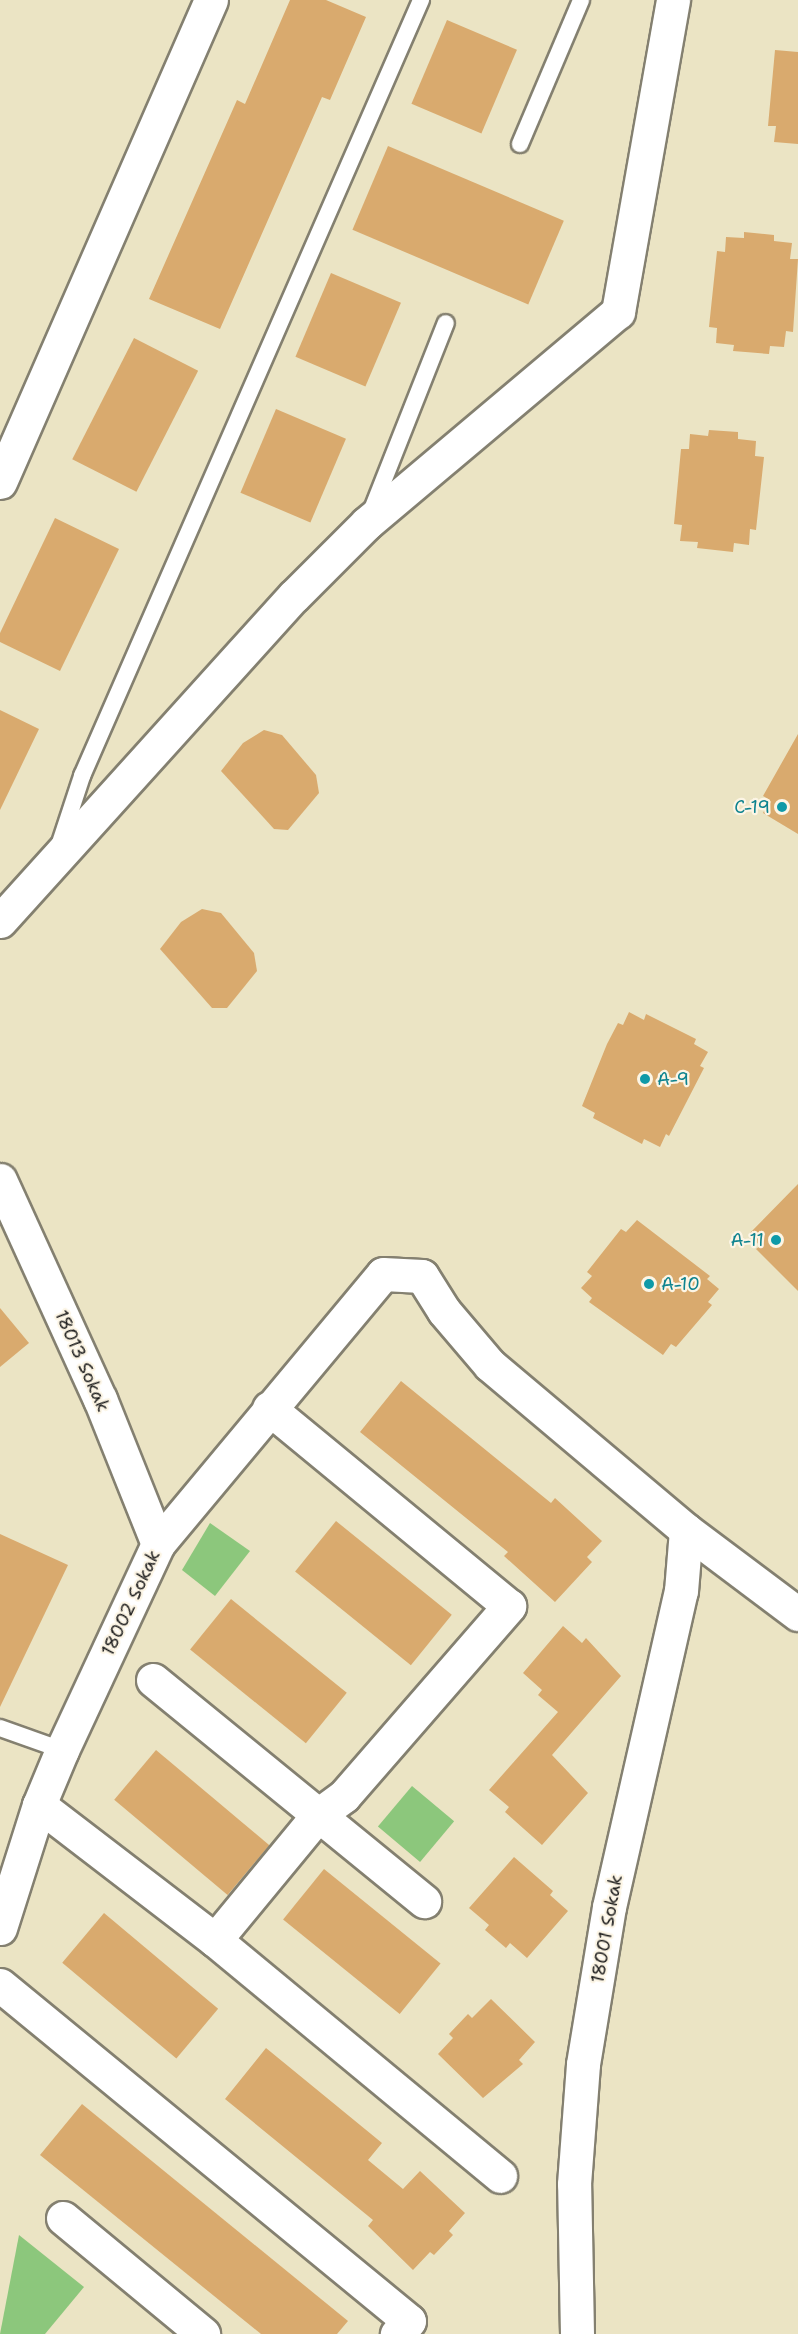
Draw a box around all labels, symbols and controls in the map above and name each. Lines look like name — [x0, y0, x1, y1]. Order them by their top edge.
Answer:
place label: C-19 — [734, 796, 770, 818]
marker: C-19 — [775, 800, 789, 814]
place label: A-9 — [657, 1068, 689, 1090]
marker: A-9 — [638, 1072, 652, 1086]
place label: A-11 — [730, 1229, 764, 1251]
marker: A-11 — [769, 1233, 783, 1247]
place label: A-10 — [661, 1273, 700, 1295]
marker: A-10 — [642, 1277, 656, 1291]
street label: 18013 Sokak — [50, 1307, 114, 1415]
street label: 18002 Sokak — [97, 1547, 165, 1659]
street label: 18001 Sokak — [587, 1873, 627, 1985]

